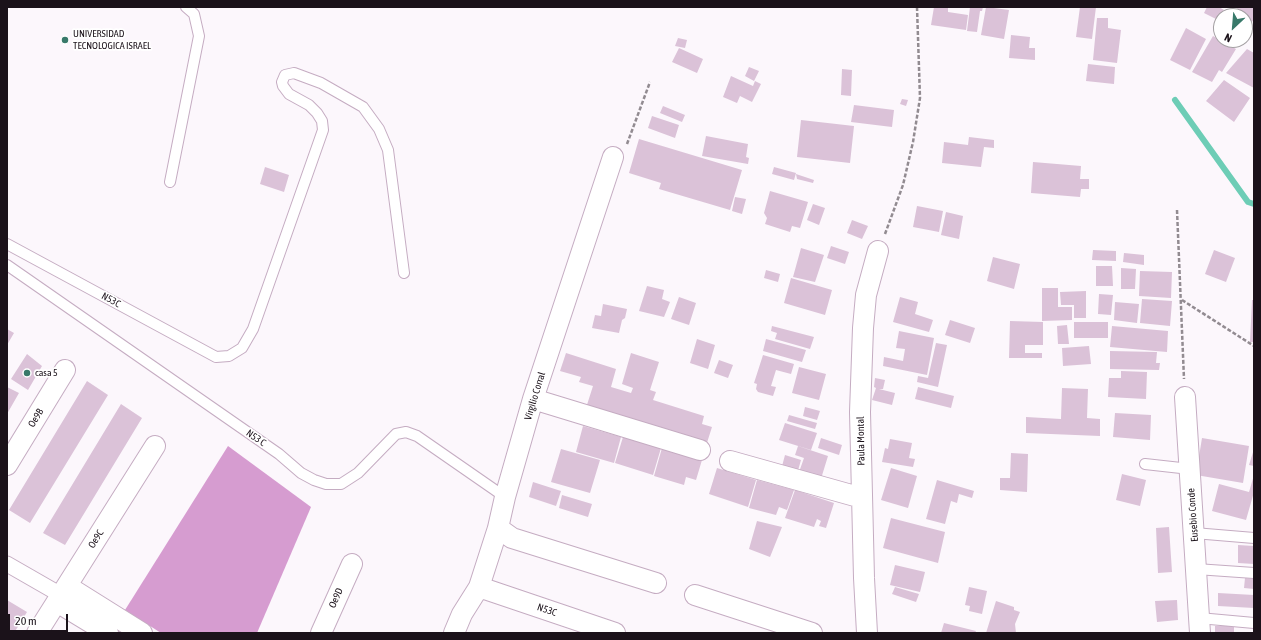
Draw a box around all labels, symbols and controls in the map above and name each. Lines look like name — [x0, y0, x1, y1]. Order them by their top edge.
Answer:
north arrow — [1213, 8, 1253, 48]
place label: UNIVERSIDAD TECNOLOGICA ISRAEL — [73, 28, 151, 52]
text: N — [1223, 31, 1234, 45]
marker: UNIVERSIDAD TECNOLOGICA ISRAEL — [60, 35, 70, 45]
street label: N53C — [99, 290, 123, 310]
place label: casa 5 — [35, 367, 58, 379]
marker: casa 5 — [22, 368, 32, 378]
street label: Virgilio Corral — [522, 370, 548, 422]
street label: Oe9B — [26, 406, 46, 430]
street label: Paula Montal — [855, 416, 867, 466]
street label: N53 C — [244, 427, 268, 449]
street label: Eusebio Conde — [1185, 488, 1201, 542]
street label: Oe9C — [86, 528, 106, 550]
street label: Oe9D — [326, 586, 346, 610]
street label: N53C — [536, 601, 558, 619]
scale bar — [10, 606, 70, 632]
text: 20 m — [15, 614, 37, 628]

